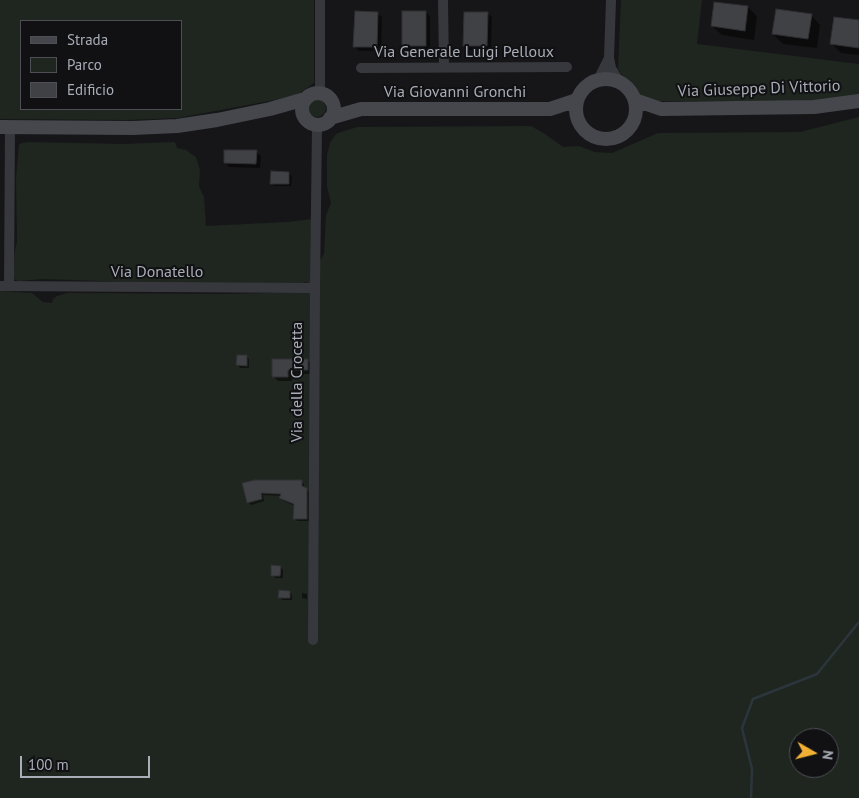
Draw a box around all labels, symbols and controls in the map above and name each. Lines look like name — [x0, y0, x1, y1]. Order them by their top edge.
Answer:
legend — [20, 20, 182, 110]
text: Strada — [67, 30, 108, 49]
street label: Via Generale Luigi Pelloux — [374, 42, 554, 62]
text: Parco — [67, 55, 102, 74]
street label: Via Giuseppe Di Vittorio — [677, 77, 841, 101]
text: Edificio — [67, 80, 114, 99]
street label: Via Giovanni Gronchi — [384, 82, 526, 102]
street label: Via Donatello — [111, 262, 203, 282]
street label: Via della Crocetta — [287, 322, 307, 442]
north arrow — [789, 728, 839, 778]
scale bar — [22, 746, 152, 778]
text: N — [818, 749, 837, 761]
text: 100 m — [28, 755, 69, 774]

